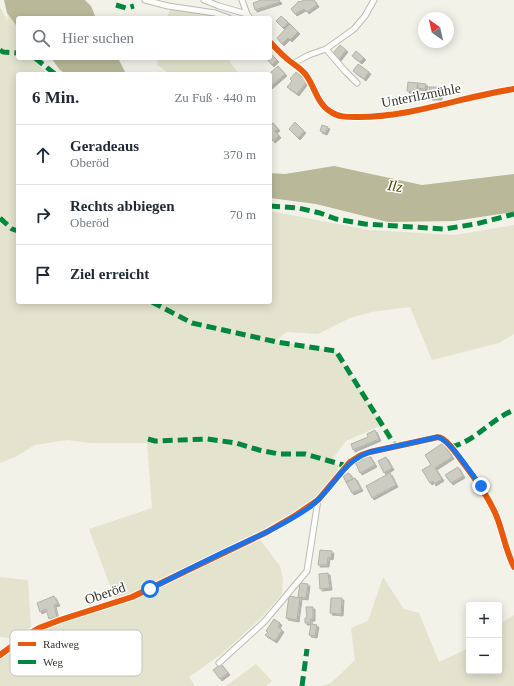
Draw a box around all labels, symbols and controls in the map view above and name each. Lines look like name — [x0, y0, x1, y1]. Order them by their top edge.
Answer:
north arrow — [418, 12, 454, 48]
search box — [16, 16, 272, 60]
icon: search — [30, 27, 52, 49]
text: Hier suchen — [62, 30, 134, 46]
street label: Unterilzmühle — [380, 80, 462, 111]
text: 6 Min. — [32, 88, 79, 107]
text: Zu Fuß · 440 m — [174, 90, 256, 105]
text: Geradeaus — [70, 138, 139, 154]
icon: ahead — [32, 144, 54, 166]
text: 370 m — [223, 147, 256, 162]
text: Oberöd — [70, 155, 109, 170]
water label: Ilz — [385, 177, 404, 195]
text: Rechts abbiegen — [70, 198, 175, 214]
icon: right — [32, 204, 54, 226]
text: 70 m — [230, 207, 256, 222]
text: Oberöd — [70, 215, 109, 230]
icon: arrive — [32, 264, 54, 286]
text: Ziel erreicht — [70, 266, 149, 282]
route end — [472, 477, 490, 495]
street label: Oberöd — [83, 580, 127, 607]
route start — [141, 580, 159, 598]
map controls — [466, 602, 502, 674]
button: + — [466, 602, 502, 638]
legend — [10, 630, 142, 676]
text: Radweg — [43, 638, 80, 650]
button: − — [466, 638, 502, 674]
text: Weg — [43, 656, 63, 668]

